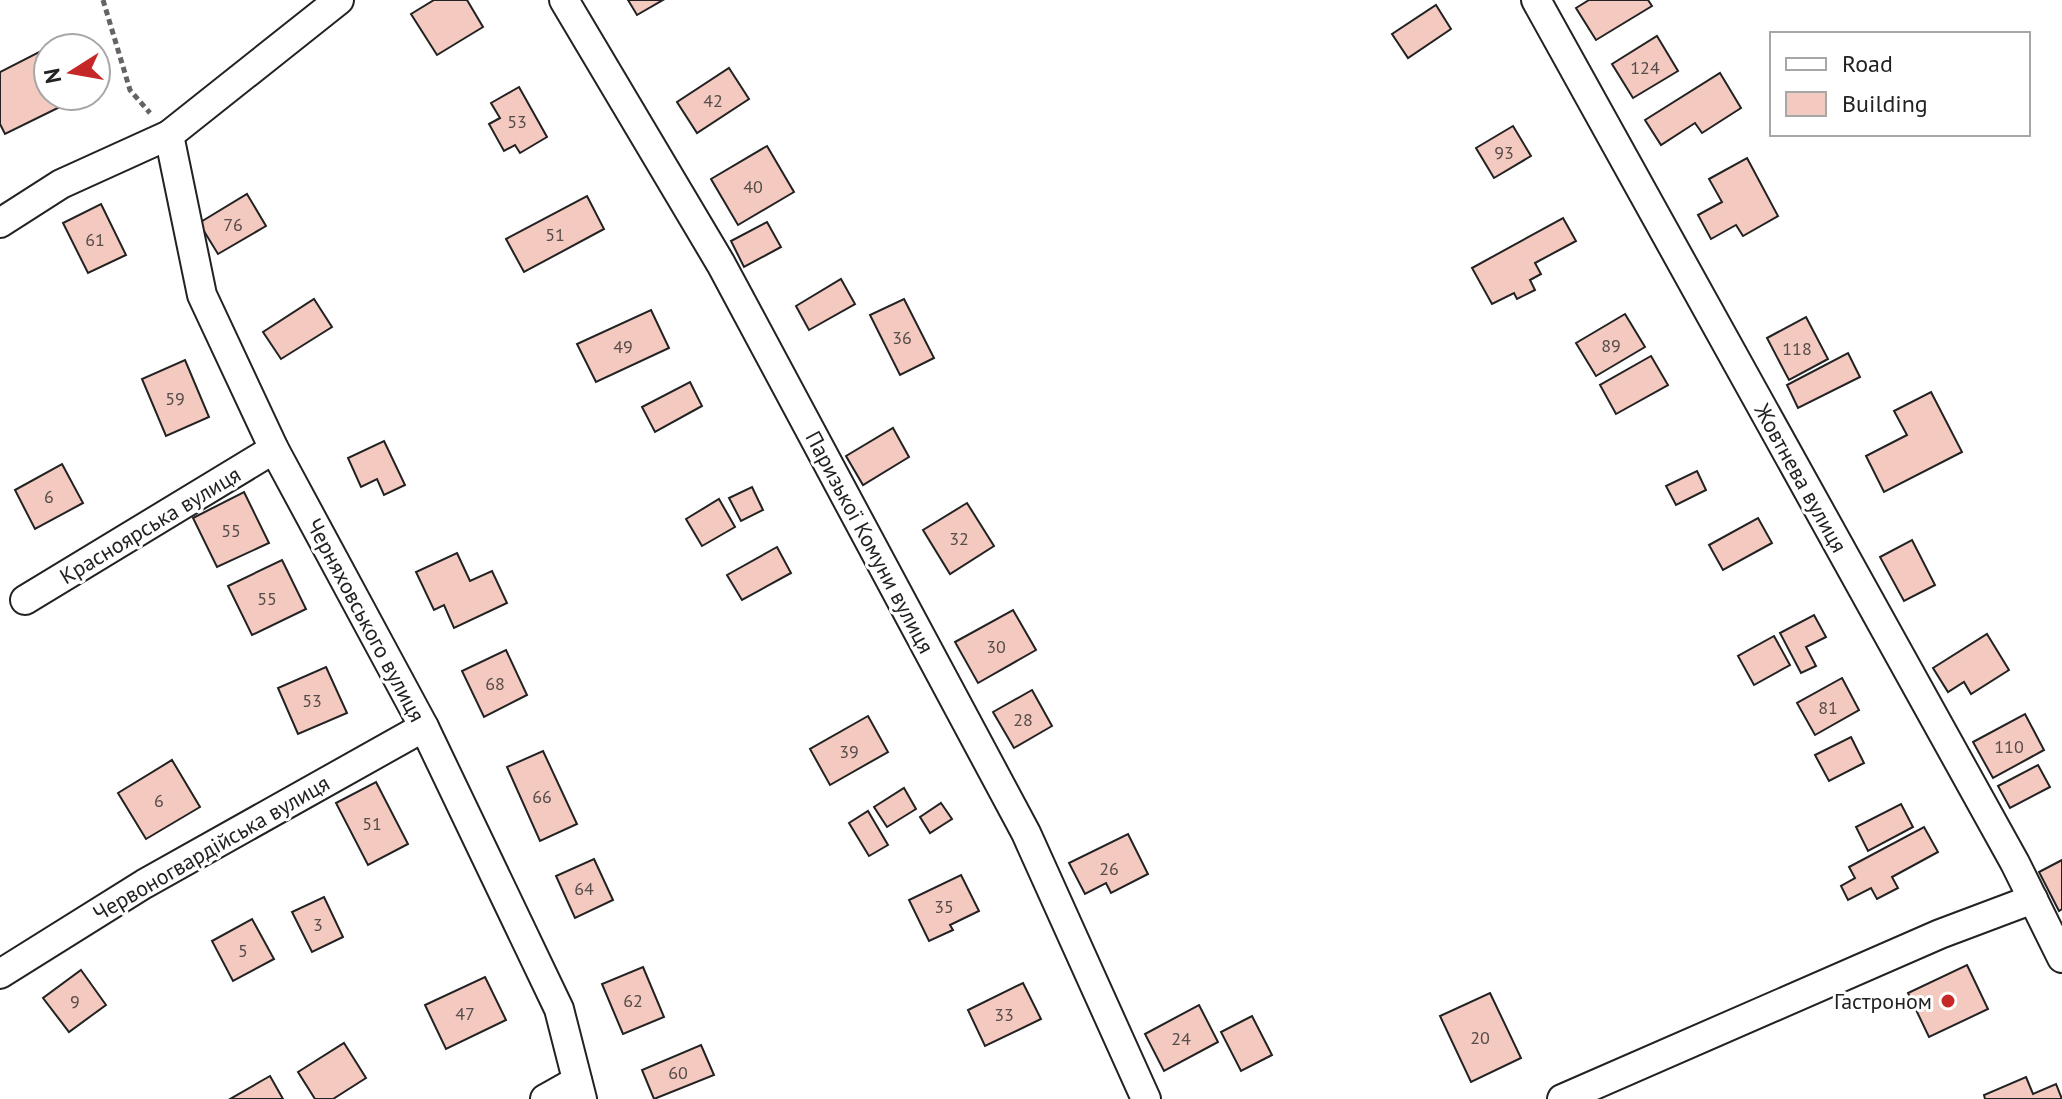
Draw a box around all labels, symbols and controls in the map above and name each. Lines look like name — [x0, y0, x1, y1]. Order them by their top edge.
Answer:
north arrow — [32, 32, 112, 112]
legend — [1770, 32, 2030, 136]
text: Road — [1842, 48, 1893, 79]
house number: 124 — [1630, 56, 1660, 79]
text: N — [37, 66, 67, 86]
text: Building — [1842, 88, 1928, 119]
house number: 42 — [703, 89, 723, 112]
house number: 53 — [507, 110, 527, 133]
house number: 93 — [1494, 141, 1514, 164]
house number: 40 — [743, 175, 763, 198]
house number: 76 — [223, 213, 243, 236]
house number: 51 — [545, 223, 565, 246]
house number: 61 — [85, 228, 105, 251]
house number: 36 — [892, 326, 912, 349]
house number: 89 — [1601, 334, 1621, 357]
house number: 49 — [613, 335, 633, 358]
house number: 118 — [1782, 337, 1812, 360]
house number: 59 — [165, 387, 185, 410]
street label: Жовтнева вулиця — [1748, 398, 1853, 557]
street label: Паризької Комуни вулиця — [799, 426, 941, 658]
street label: Красноярська вулиця — [54, 460, 246, 590]
house number: 6 — [44, 485, 54, 508]
street label: Черняховського вулиця — [300, 513, 432, 727]
house number: 55 — [221, 519, 241, 542]
house number: 32 — [949, 527, 969, 550]
house number: 55 — [257, 587, 277, 610]
house number: 30 — [986, 635, 1006, 658]
house number: 68 — [485, 672, 505, 695]
house number: 53 — [302, 689, 322, 712]
house number: 81 — [1818, 696, 1838, 719]
house number: 28 — [1013, 708, 1033, 731]
house number: 110 — [1994, 735, 2024, 758]
house number: 39 — [839, 740, 859, 763]
street label: Червоногвардійська вулиця — [88, 769, 334, 927]
house number: 66 — [532, 785, 552, 808]
house number: 6 — [154, 789, 164, 812]
house number: 51 — [362, 812, 382, 835]
house number: 26 — [1099, 857, 1119, 880]
house number: 64 — [574, 877, 594, 900]
house number: 35 — [934, 895, 954, 918]
house number: 3 — [313, 913, 323, 936]
house number: 5 — [238, 939, 248, 962]
place label: Гастроном — [1834, 987, 1932, 1015]
house number: 62 — [623, 989, 643, 1012]
house number: 9 — [70, 990, 80, 1013]
marker: Гастроном — [1939, 992, 1957, 1010]
house number: 47 — [455, 1002, 475, 1025]
house number: 33 — [994, 1003, 1014, 1026]
house number: 20 — [1470, 1026, 1490, 1049]
house number: 24 — [1171, 1027, 1191, 1050]
house number: 60 — [668, 1061, 688, 1084]

